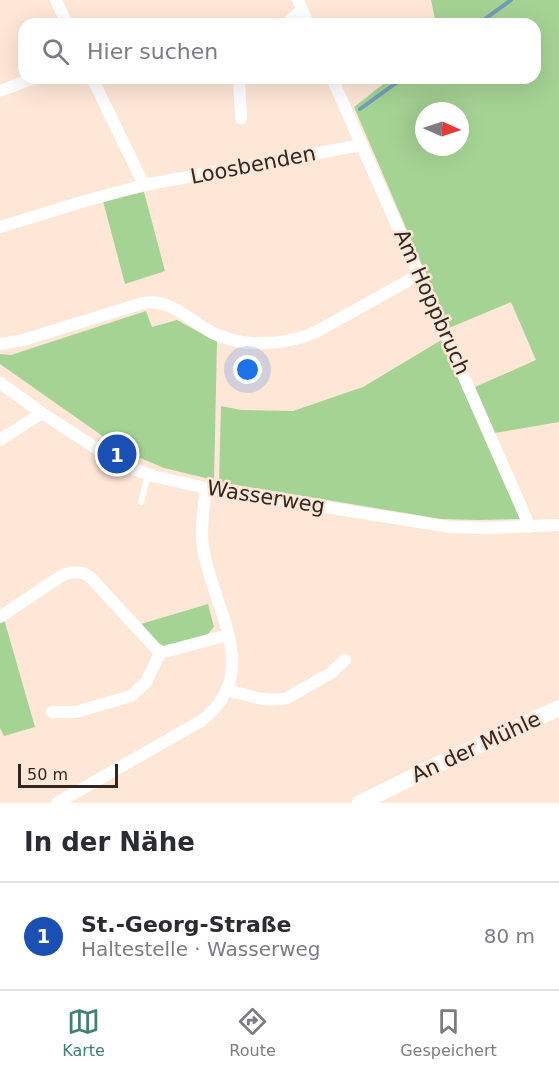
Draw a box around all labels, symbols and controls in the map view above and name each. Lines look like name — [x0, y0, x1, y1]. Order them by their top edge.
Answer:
search box — [18, 18, 541, 84]
icon: search — [39, 35, 72, 68]
text: Hier suchen — [87, 39, 218, 64]
north arrow — [415, 102, 469, 156]
street label: Loosbenden — [188, 141, 318, 189]
street label: Am Hoppbruch — [389, 225, 475, 379]
your location — [233, 355, 262, 384]
pin: 1 — [98, 432, 136, 476]
street label: Wasserweg — [205, 476, 327, 518]
street label: An der Mühle — [408, 707, 544, 787]
scale bar — [18, 761, 118, 788]
text: 50 m — [27, 765, 68, 784]
text: In der Nähe — [24, 827, 195, 857]
text: St.-Georg-Straße — [81, 912, 291, 937]
text: 1 — [37, 924, 50, 948]
text: 80 m — [484, 924, 535, 948]
text: Haltestelle · Wasserweg — [81, 937, 321, 961]
tab: Karte — [62, 1005, 105, 1060]
tab: Route — [229, 1005, 276, 1060]
tab: Gespeichert — [400, 1005, 497, 1060]

